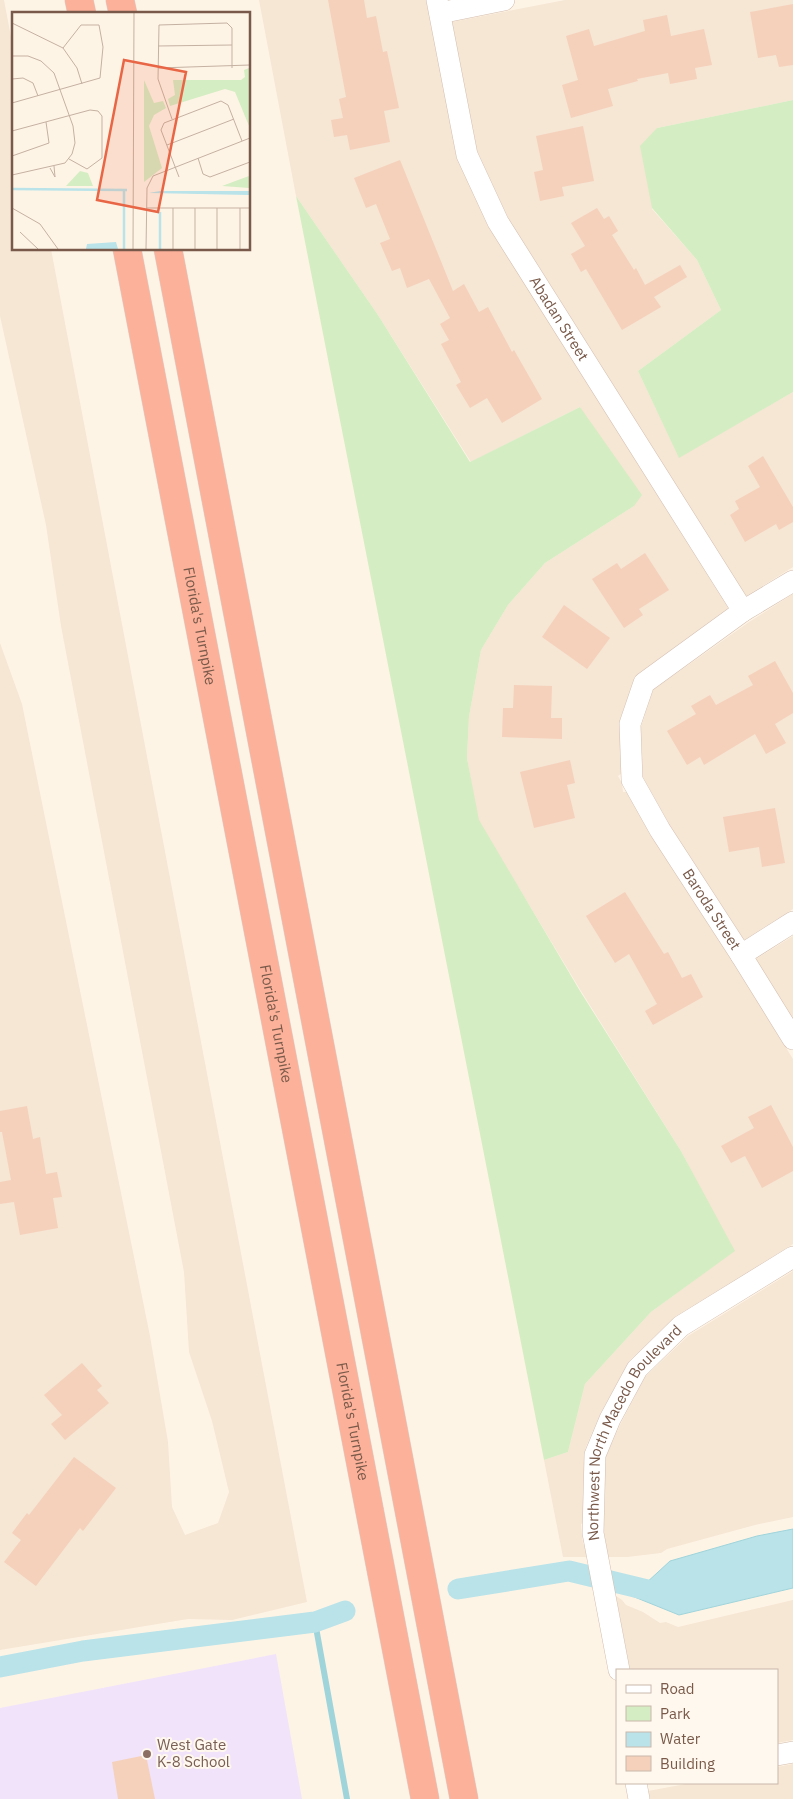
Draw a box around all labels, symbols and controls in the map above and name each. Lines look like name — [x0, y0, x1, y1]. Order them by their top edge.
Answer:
inset map — [12, 12, 250, 250]
street label: Abadan Street — [526, 273, 593, 364]
street label: Florida's Turnpike — [179, 565, 221, 687]
street label: Baroda Street — [679, 865, 745, 953]
street label: Florida's Turnpike — [256, 963, 297, 1084]
street label: Northwest North Macedo Boulevard — [583, 1321, 686, 1543]
street label: Florida's Turnpike — [332, 1361, 374, 1482]
legend — [616, 1669, 778, 1784]
text: Road — [660, 1679, 695, 1698]
text: Park — [660, 1704, 690, 1723]
text: Water — [660, 1729, 701, 1748]
place label: West Gate K-8 School — [157, 1735, 230, 1771]
marker: West Gate K-8 School — [141, 1748, 153, 1760]
text: Building — [660, 1754, 715, 1773]

